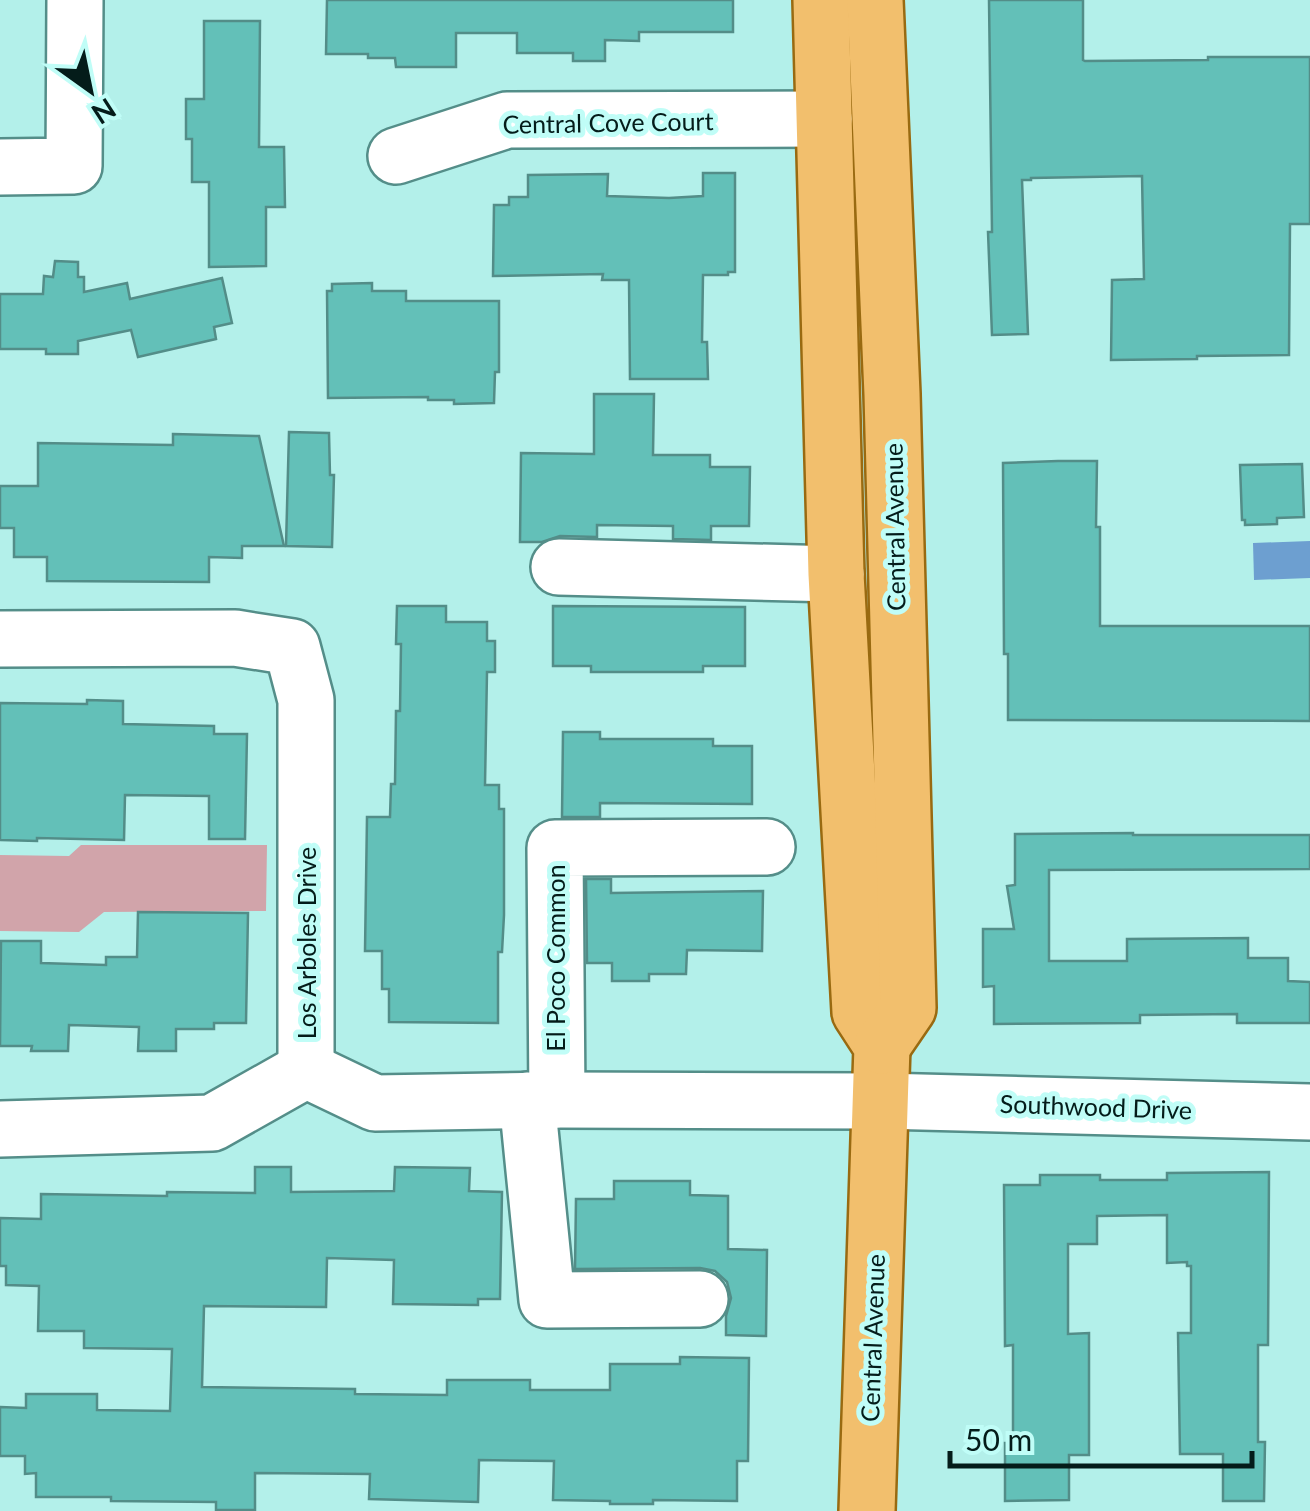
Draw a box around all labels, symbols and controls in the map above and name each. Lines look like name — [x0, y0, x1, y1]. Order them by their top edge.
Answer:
north arrow — [40, 40, 140, 140]
text: N — [86, 92, 122, 132]
street label: Central Cove Court — [502, 105, 714, 139]
street label: Central Avenue — [878, 443, 910, 611]
street label: Los Arboles Drive — [291, 847, 321, 1039]
street label: El Poco Common — [540, 864, 570, 1052]
street label: Southwood Drive — [999, 1088, 1193, 1124]
street label: Central Avenue — [854, 1254, 890, 1422]
scale bar — [950, 1406, 1252, 1468]
text: 50 m — [965, 1421, 1032, 1457]

